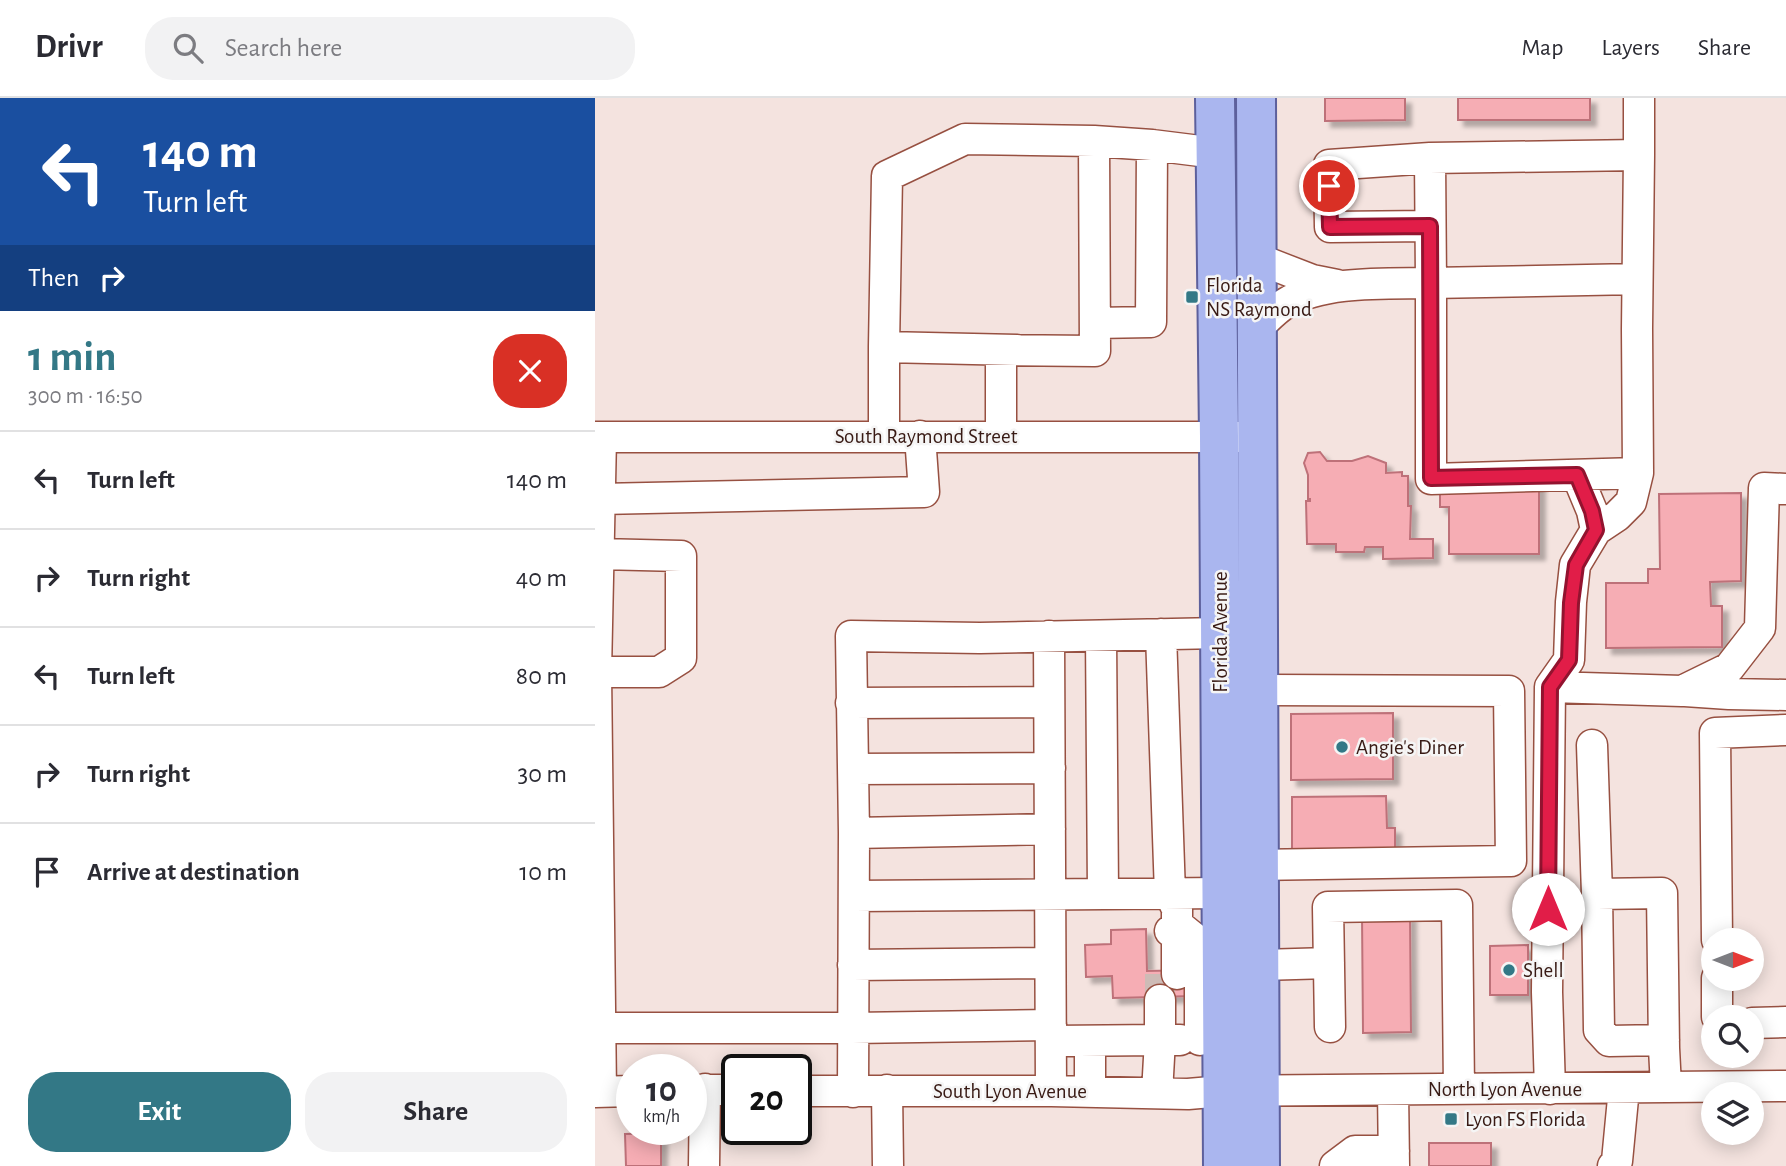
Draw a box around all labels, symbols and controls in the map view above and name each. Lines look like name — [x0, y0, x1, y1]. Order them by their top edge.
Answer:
search box — [145, 17, 635, 80]
icon: search — [169, 29, 207, 67]
text: Drivr — [35, 31, 103, 64]
text: Search here — [225, 35, 342, 61]
text: Map — [1521, 36, 1563, 60]
text: Layers — [1601, 36, 1660, 60]
text: Share — [1698, 36, 1751, 60]
icon: left — [28, 126, 119, 217]
text: 140 m — [143, 128, 258, 177]
pin — [1299, 156, 1359, 216]
icon: arrive — [1310, 167, 1348, 205]
text: Turn left — [143, 186, 247, 218]
icon: right — [93, 259, 131, 297]
text: Then — [28, 265, 79, 291]
place label: Florida NS Raymond — [1206, 275, 1312, 320]
marker: Florida NS Raymond — [1184, 289, 1200, 305]
button: close — [493, 334, 567, 408]
text: 1 min — [28, 336, 117, 378]
text: 300 m · 16:50 — [28, 385, 143, 408]
street label: South Raymond Street — [835, 426, 1018, 447]
icon: left — [28, 461, 66, 499]
text: Turn left — [87, 467, 175, 493]
text: 140 m — [507, 467, 567, 493]
icon: right — [28, 559, 66, 597]
text: Turn right — [87, 565, 190, 591]
text: 40 m — [516, 565, 567, 591]
street label: Florida Avenue — [1210, 571, 1231, 693]
icon: left — [28, 657, 66, 695]
text: Turn left — [87, 663, 175, 689]
text: 80 m — [516, 663, 567, 689]
place label: Angie's Diner — [1356, 737, 1464, 758]
marker: Angie's Diner — [1334, 739, 1350, 755]
icon: right — [28, 755, 66, 793]
text: Turn right — [87, 761, 190, 787]
text: 30 m — [517, 761, 567, 787]
icon: arrive — [28, 853, 66, 891]
text: Arrive at destination — [87, 859, 300, 885]
text: 10 m — [519, 859, 567, 885]
position arrow — [1511, 872, 1585, 946]
north arrow — [1701, 928, 1764, 990]
map controls — [1701, 928, 1764, 1145]
place label: Shell — [1523, 960, 1564, 981]
marker: Shell — [1501, 962, 1517, 978]
button: search — [1701, 1005, 1764, 1068]
speed limit sign: 20 — [721, 1054, 812, 1145]
button: Exit — [28, 1072, 291, 1152]
button: Share — [305, 1072, 567, 1152]
text: 10 — [646, 1073, 677, 1108]
street label: North Lyon Avenue — [1428, 1079, 1582, 1100]
street label: South Lyon Avenue — [933, 1081, 1087, 1102]
button: layers — [1701, 1082, 1764, 1145]
text: km/h — [643, 1108, 680, 1126]
place label: Lyon FS Florida — [1465, 1109, 1586, 1130]
marker: Lyon FS Florida — [1443, 1111, 1459, 1127]

